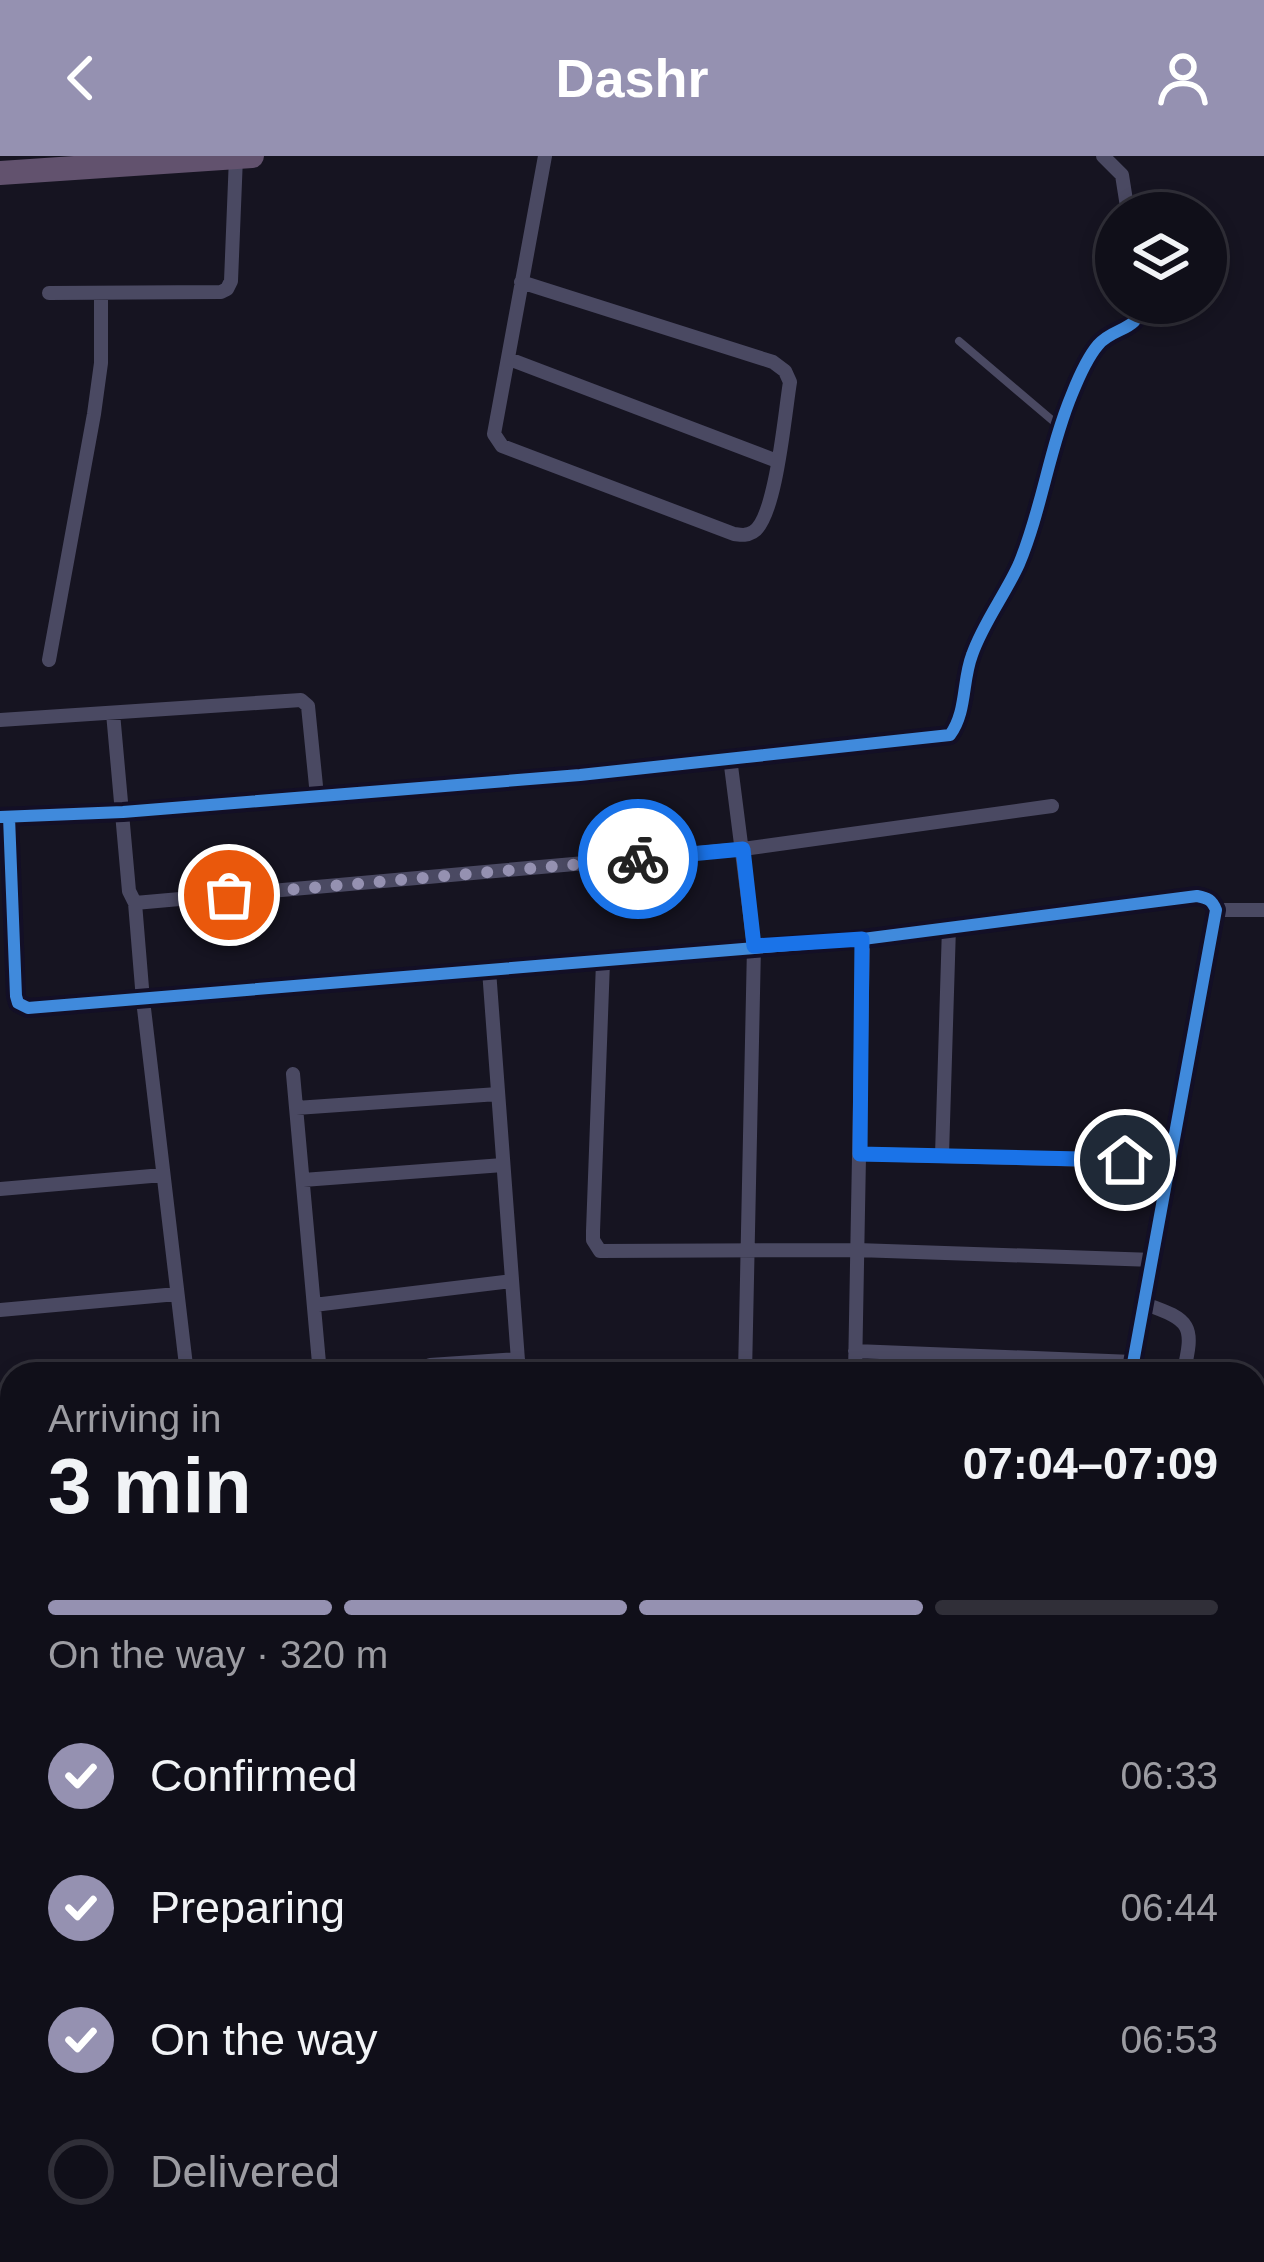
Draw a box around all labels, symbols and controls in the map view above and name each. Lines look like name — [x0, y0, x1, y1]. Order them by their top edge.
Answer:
icon: back — [48, 45, 114, 111]
icon: person — [1150, 45, 1216, 111]
text: Dashr — [555, 48, 709, 108]
map controls — [1095, 192, 1227, 324]
button: layers — [1095, 192, 1227, 324]
courier — [578, 799, 698, 919]
icon: bike — [605, 826, 671, 892]
pin — [178, 844, 280, 946]
icon: bag — [196, 862, 262, 928]
pin — [1074, 1109, 1176, 1211]
icon: home — [1092, 1127, 1158, 1193]
text: Arriving in — [48, 1397, 221, 1440]
text: 07:04–07:09 — [963, 1438, 1218, 1489]
text: 3 min — [48, 1442, 252, 1530]
text: On the way · 320 m — [48, 1633, 388, 1676]
icon: check — [48, 1743, 114, 1809]
text: Confirmed — [150, 1750, 358, 1801]
text: 06:33 — [1120, 1754, 1218, 1797]
icon: check — [48, 1875, 114, 1941]
text: Preparing — [150, 1882, 345, 1933]
text: 06:44 — [1120, 1886, 1218, 1929]
icon: check — [48, 2007, 114, 2073]
text: On the way — [150, 2014, 378, 2065]
text: 06:53 — [1120, 2018, 1218, 2061]
text: Delivered — [150, 2146, 340, 2197]

